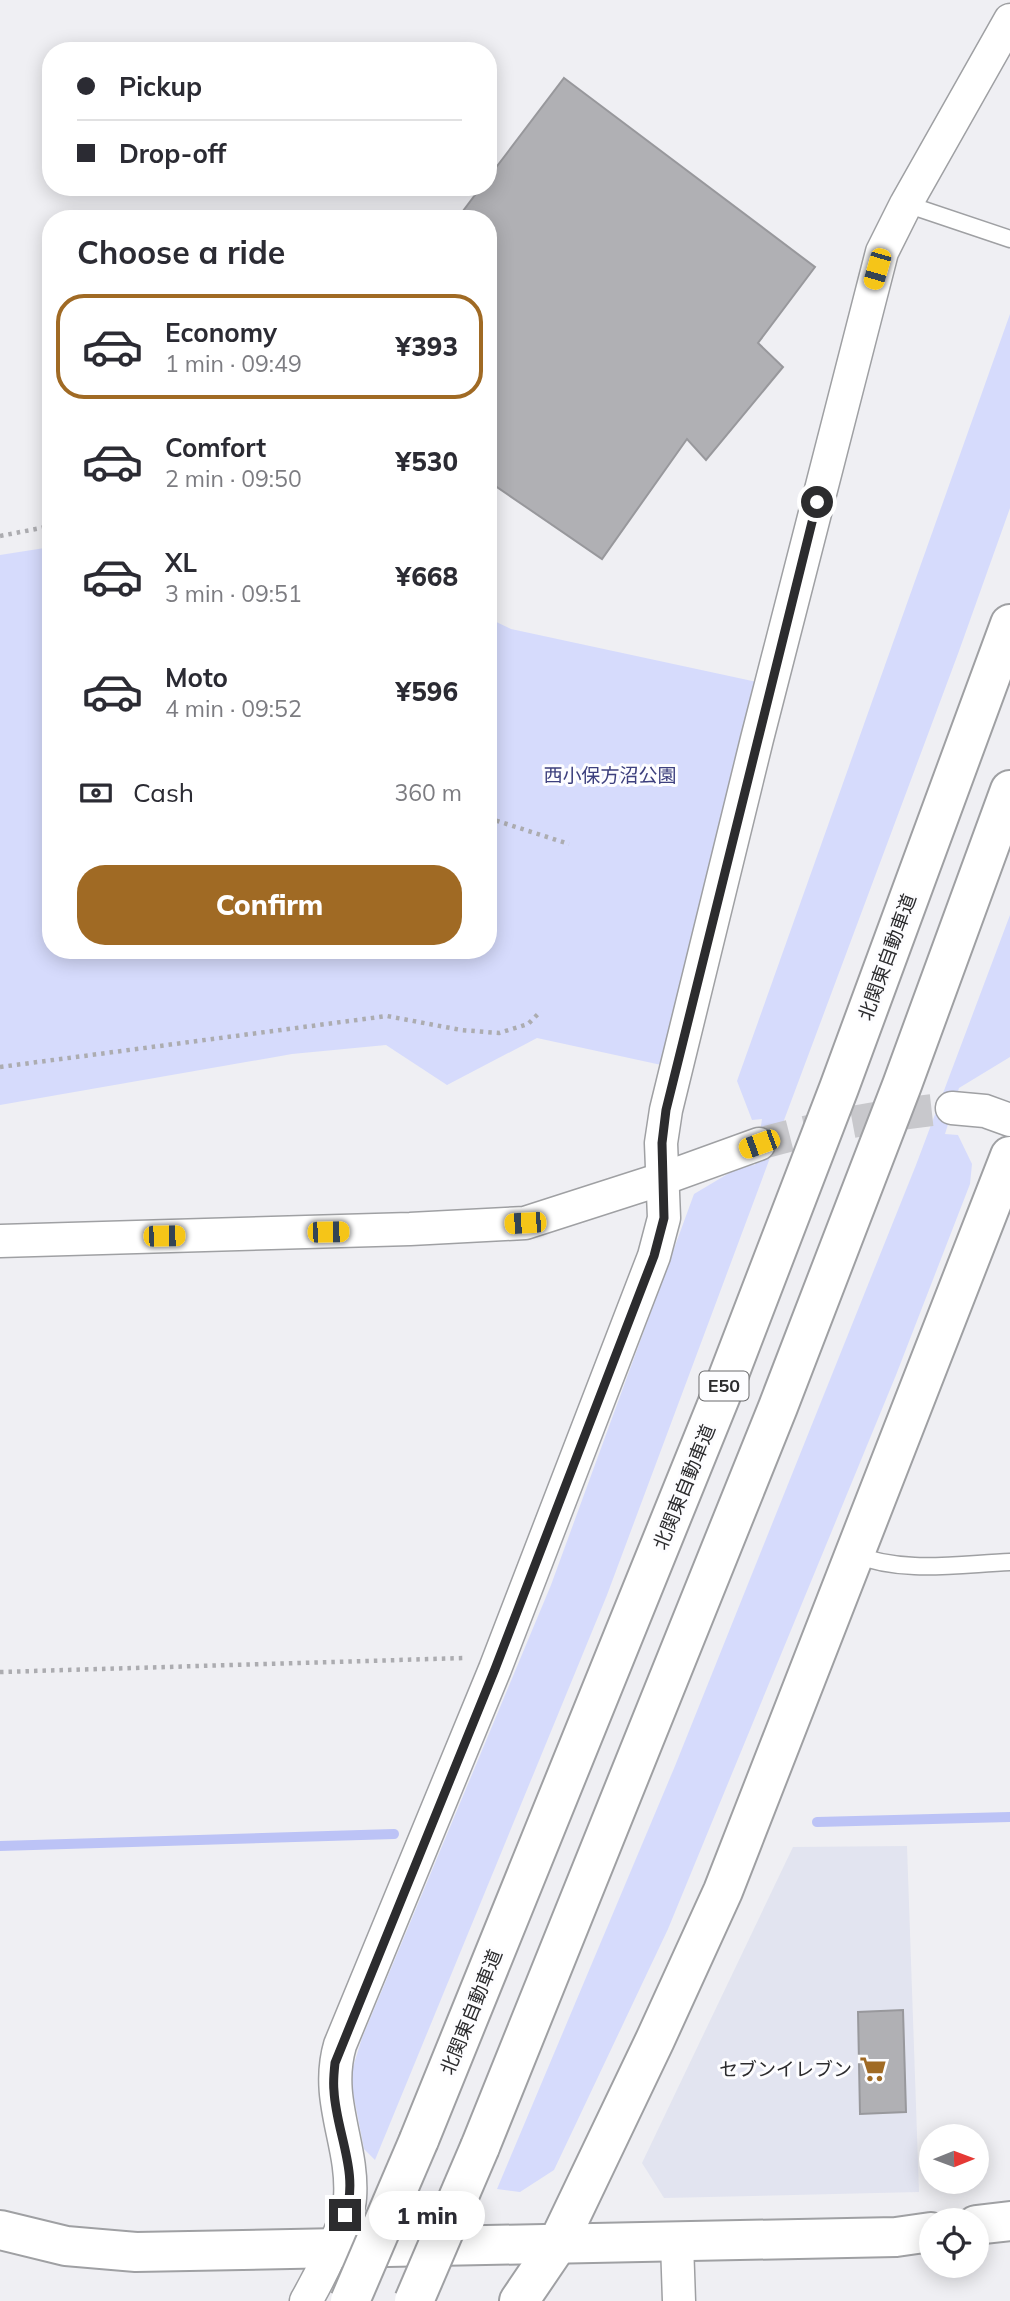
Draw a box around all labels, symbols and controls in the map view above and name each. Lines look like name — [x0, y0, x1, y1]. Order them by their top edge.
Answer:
text: Pickup — [119, 70, 202, 103]
text: Drop-off — [119, 137, 226, 170]
text: Choose a ride — [77, 232, 285, 272]
car — [862, 246, 893, 292]
icon: car — [81, 315, 144, 378]
text: Economy — [165, 316, 277, 349]
text: ¥393 — [396, 330, 458, 363]
text: 1 min · 09:49 — [165, 349, 302, 378]
icon: car — [81, 430, 144, 493]
text: Comfort — [165, 431, 266, 464]
text: ¥530 — [396, 445, 458, 478]
text: 2 min · 09:50 — [165, 464, 302, 493]
route start — [801, 486, 833, 518]
icon: car — [81, 545, 144, 608]
text: XL — [165, 546, 197, 579]
text: ¥668 — [396, 560, 458, 593]
text: 3 min · 09:51 — [165, 579, 302, 608]
icon: car — [81, 660, 144, 723]
text: Moto — [165, 661, 228, 694]
text: ¥596 — [396, 675, 458, 708]
text: 4 min · 09:52 — [165, 694, 302, 723]
park label: 西小保方沼公園 — [543, 763, 677, 787]
icon: cash — [77, 774, 115, 812]
text: Cash — [133, 776, 194, 809]
text: 360 m — [394, 778, 462, 807]
button: Confirm — [77, 865, 462, 945]
street label: 北関東自動車道 — [853, 890, 921, 1024]
car — [736, 1127, 783, 1161]
car — [504, 1211, 547, 1235]
car — [307, 1221, 350, 1243]
car — [143, 1225, 186, 1247]
road number: E50 — [700, 1372, 748, 1400]
street label: 北関東自動車道 — [648, 1421, 720, 1553]
street label: 北関東自動車道 — [435, 1946, 507, 2078]
supermarket icon: セブンイレブン — [858, 2054, 888, 2084]
place label: セブンイレブン — [719, 2057, 852, 2081]
north arrow — [919, 2124, 989, 2194]
map controls — [919, 2124, 989, 2278]
callout: 1 min — [370, 2190, 485, 2240]
route end — [329, 2199, 361, 2231]
text: 1 min — [396, 2201, 458, 2230]
button: locate — [919, 2208, 989, 2278]

